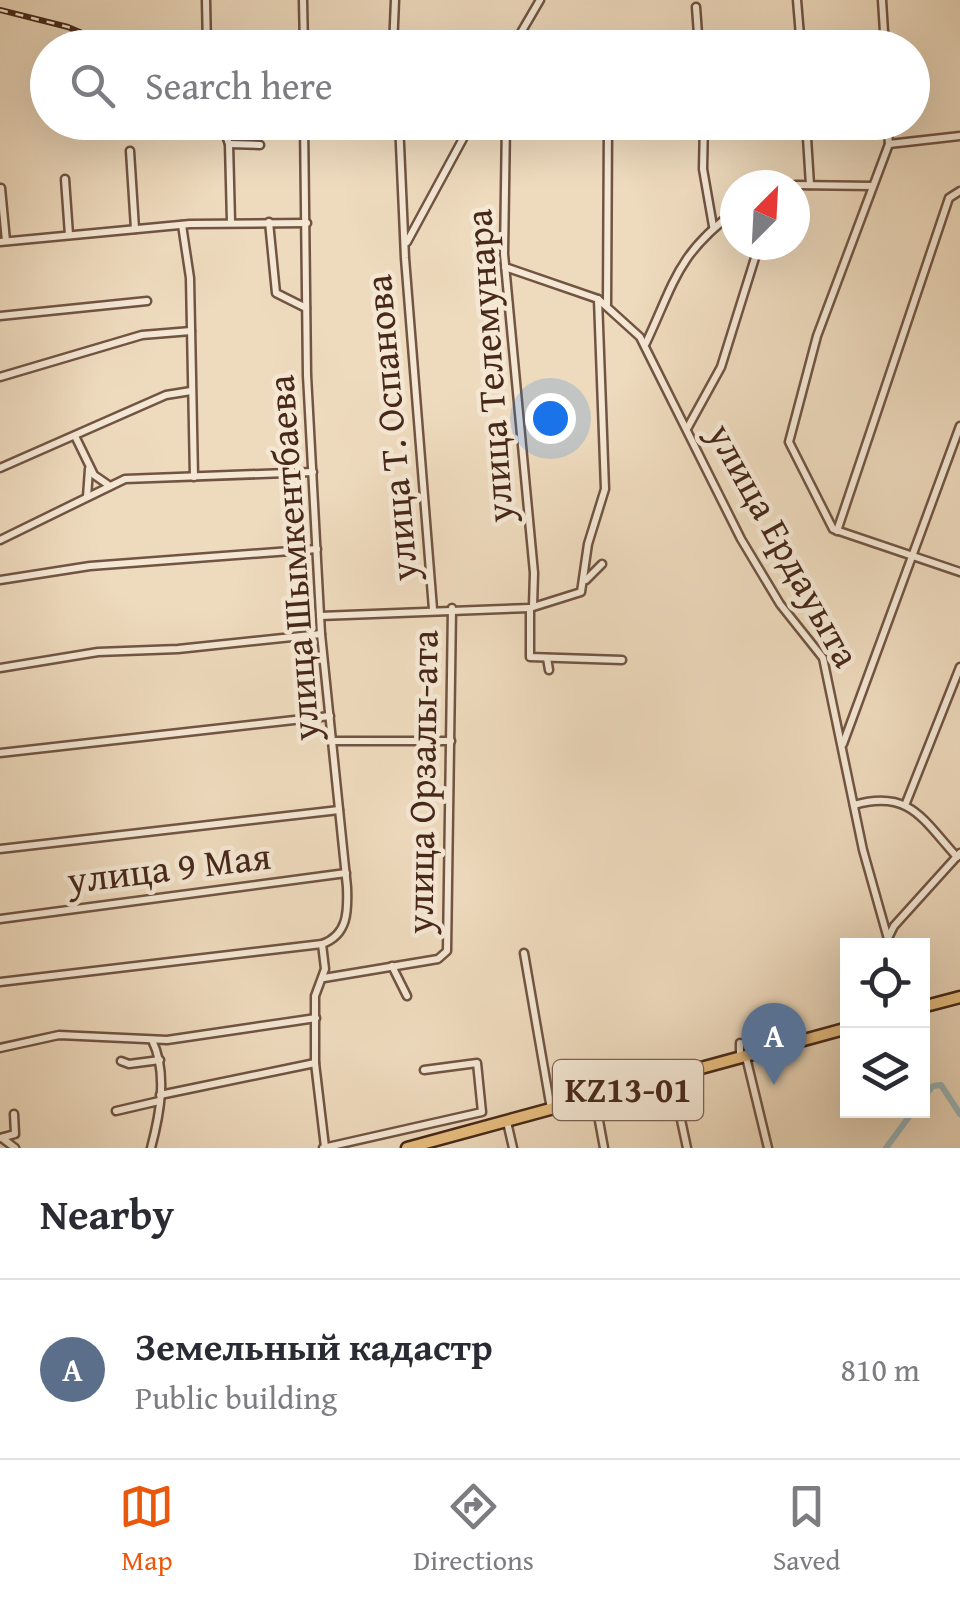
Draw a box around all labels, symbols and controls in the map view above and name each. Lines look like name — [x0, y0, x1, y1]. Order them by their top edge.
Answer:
search box — [30, 30, 930, 140]
text: Search here — [145, 57, 333, 113]
icon: search — [65, 58, 120, 113]
north arrow — [720, 170, 810, 260]
street label: улица Телемунара — [449, 207, 527, 526]
street label: улица Т. Оспанова — [349, 273, 431, 585]
street label: улица Шымкентбаева — [251, 373, 333, 744]
your location — [525, 393, 576, 444]
street label: улица Ердауыта — [694, 411, 875, 677]
street label: улица Орзалы-ата — [390, 629, 452, 936]
street label: улица 9 Мая — [63, 827, 274, 907]
map controls — [840, 938, 930, 1118]
button: locate — [840, 938, 930, 1028]
pin: A — [742, 1002, 806, 1085]
button: layers — [840, 1028, 930, 1118]
road number: KZ13-01 — [553, 1060, 703, 1120]
text: Nearby — [40, 1183, 174, 1244]
text: Земельный кадастр — [135, 1318, 493, 1374]
text: A — [62, 1346, 83, 1393]
text: 810 m — [841, 1346, 920, 1393]
text: Public building — [135, 1374, 337, 1421]
tab: Map — [119, 1479, 174, 1580]
tab: Directions — [413, 1479, 534, 1580]
tab: Saved — [773, 1479, 841, 1580]

